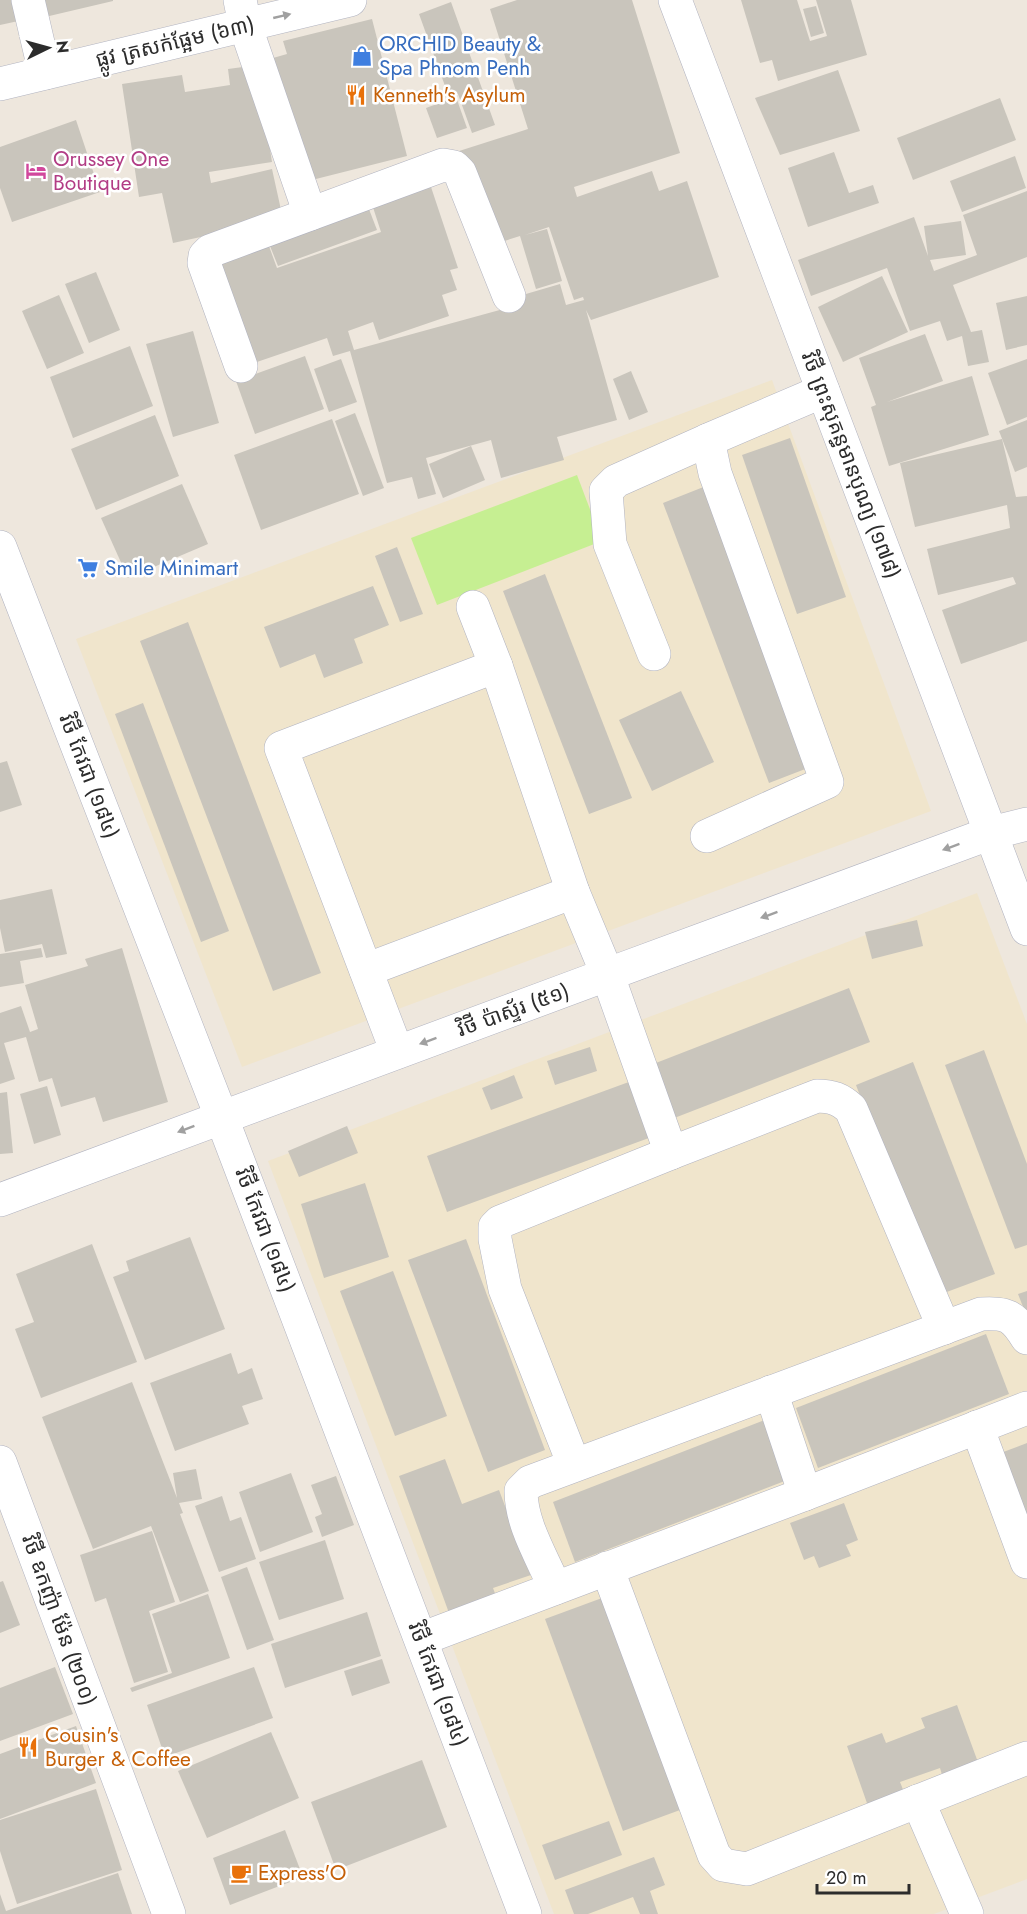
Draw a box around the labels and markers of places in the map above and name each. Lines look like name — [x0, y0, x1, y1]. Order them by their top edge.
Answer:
place label: ORCHID Beauty & Spa Phnom Penh — [379, 29, 541, 83]
shop icon: ORCHID Beauty & Spa Phnom Penh — [350, 44, 374, 68]
place label: Kenneth's Asylum — [373, 80, 526, 110]
restaurant icon: Kenneth's Asylum — [344, 83, 368, 107]
place label: Orussey One Boutique — [53, 144, 169, 198]
hotel icon: Orussey One Boutique — [24, 159, 48, 183]
place label: Smile Minimart — [105, 553, 238, 583]
supermarket icon: Smile Minimart — [76, 556, 100, 580]
place label: Cousin's Burger & Coffee — [45, 1720, 191, 1774]
restaurant icon: Cousin's Burger & Coffee — [16, 1735, 40, 1759]
place label: Express'O — [258, 1858, 346, 1888]
cafe icon: Express'O — [229, 1861, 253, 1885]

